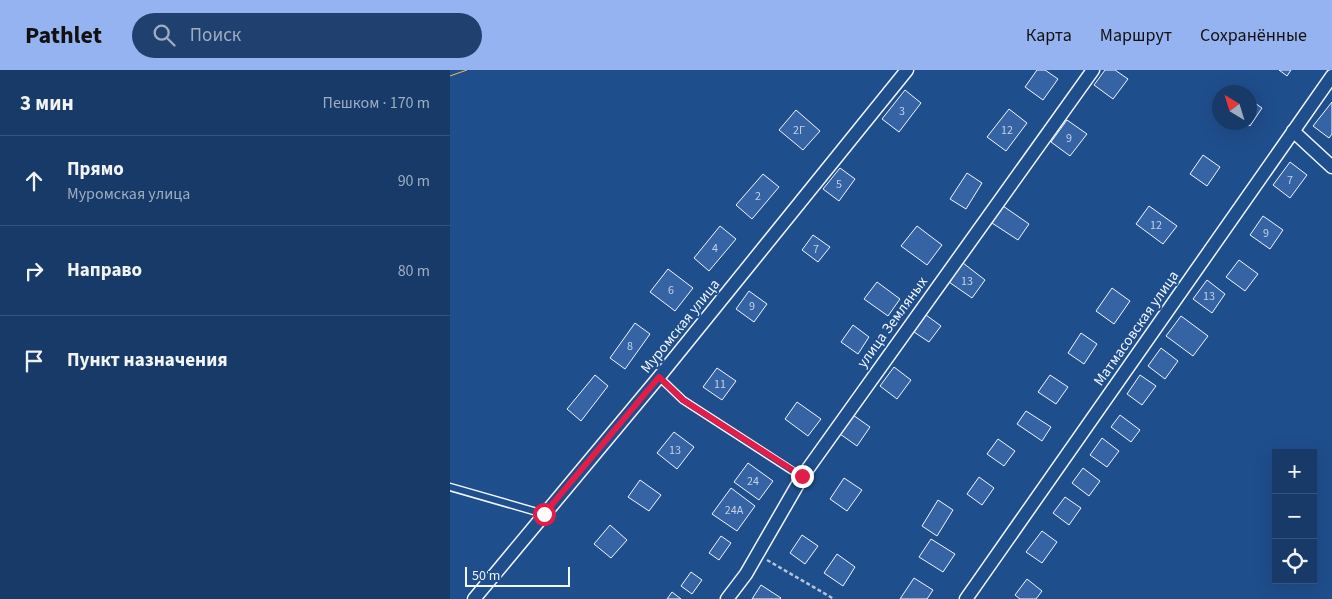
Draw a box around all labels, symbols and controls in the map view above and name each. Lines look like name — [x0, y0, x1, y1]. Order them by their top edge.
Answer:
search box — [132, 13, 482, 58]
text: Pathlet — [25, 18, 102, 53]
icon: search — [150, 21, 178, 49]
text: Поиск — [190, 22, 241, 49]
text: Карта — [1026, 23, 1072, 48]
text: Маршрут — [1100, 23, 1172, 48]
text: Сохранённые — [1200, 23, 1307, 48]
north arrow — [1212, 85, 1257, 130]
text: 3 мин — [20, 88, 74, 118]
text: Пешком · 170 m — [323, 92, 430, 114]
house number: 3 — [899, 103, 905, 120]
house number: 2Г — [793, 122, 805, 139]
house number: 12 — [1001, 122, 1013, 139]
house number: 9 — [1066, 130, 1072, 147]
text: Прямо — [67, 156, 124, 183]
icon: ahead — [20, 167, 48, 195]
text: 90 m — [398, 170, 430, 192]
house number: 7 — [1287, 172, 1293, 189]
house number: 5 — [836, 176, 842, 193]
text: Муромская улица — [67, 183, 190, 205]
house number: 2 — [755, 188, 761, 205]
house number: 12 — [1150, 217, 1162, 234]
house number: 9 — [1263, 225, 1269, 242]
house number: 4 — [712, 240, 718, 257]
house number: 7 — [813, 241, 819, 258]
icon: right — [20, 257, 48, 285]
text: Направо — [67, 257, 142, 284]
text: 80 m — [398, 260, 430, 282]
street label: Матмасовская улица — [1089, 266, 1184, 390]
street label: улица Земляных — [852, 272, 933, 372]
house number: 13 — [961, 273, 973, 290]
street label: Муромская улица — [636, 275, 725, 378]
house number: 6 — [668, 282, 674, 299]
house number: 13 — [1203, 288, 1215, 305]
house number: 9 — [749, 298, 755, 315]
house number: 8 — [627, 338, 633, 355]
icon: arrive — [20, 347, 48, 375]
text: Пункт назначения — [67, 347, 228, 374]
house number: 11 — [714, 376, 726, 393]
house number: 13 — [669, 442, 681, 459]
map controls — [1272, 449, 1317, 584]
button: + — [1272, 449, 1317, 494]
route end — [791, 465, 814, 488]
house number: 24 — [747, 473, 759, 490]
button: − — [1272, 494, 1317, 539]
house number: 24А — [725, 502, 744, 519]
route start — [533, 503, 556, 526]
button: locate — [1272, 539, 1317, 584]
scale bar — [465, 564, 570, 587]
text: 50 m — [472, 566, 500, 586]

